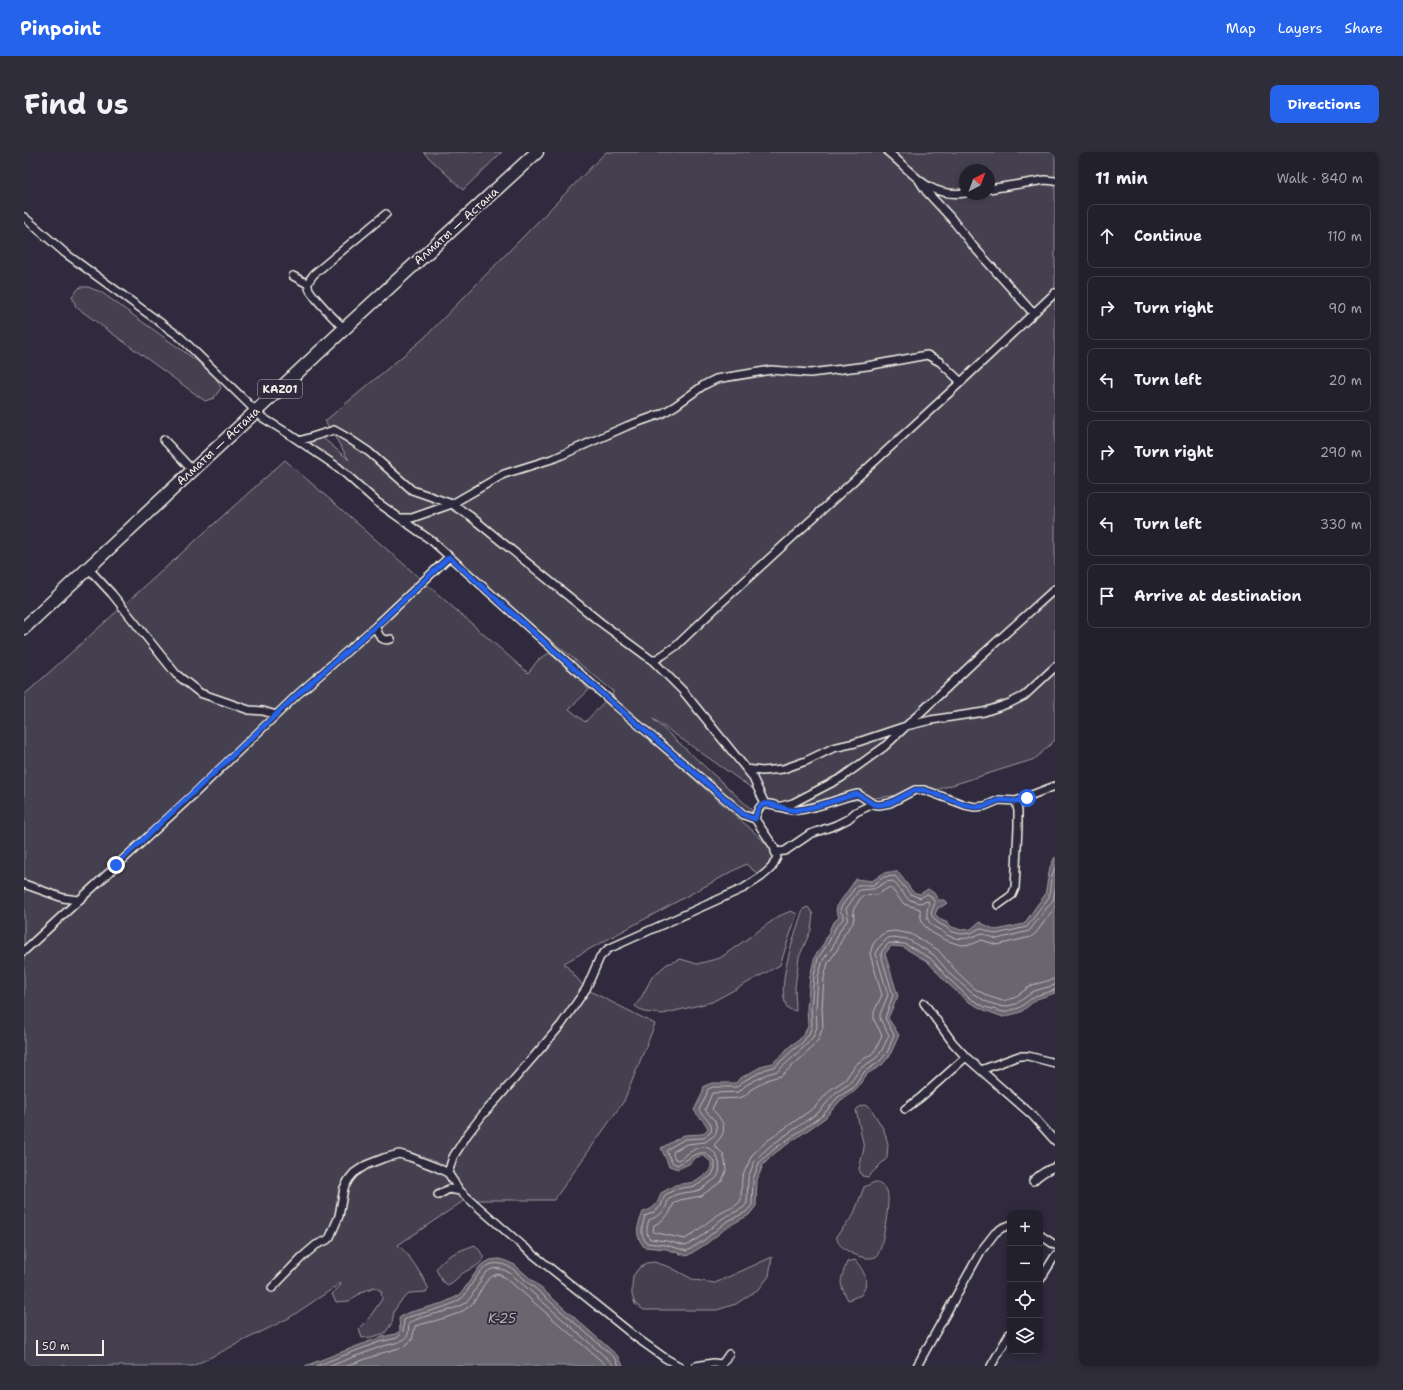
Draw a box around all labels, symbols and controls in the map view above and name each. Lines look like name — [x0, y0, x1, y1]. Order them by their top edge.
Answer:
text: Pinpoint — [20, 16, 101, 41]
text: Map — [1226, 19, 1256, 37]
text: Layers — [1278, 19, 1322, 37]
text: Share — [1344, 19, 1383, 37]
text: Find us — [24, 85, 129, 123]
button: Directions — [1270, 85, 1379, 123]
north arrow — [959, 164, 995, 200]
text: 11 min — [1095, 167, 1148, 189]
text: Walk · 840 m — [1277, 170, 1363, 187]
street label: Алматы — Астана — [410, 183, 502, 268]
icon: ahead — [1096, 225, 1118, 247]
text: Continue — [1134, 226, 1202, 246]
text: 110 m — [1327, 228, 1362, 245]
icon: right — [1096, 297, 1118, 319]
text: Turn right — [1134, 298, 1214, 318]
text: 90 m — [1328, 300, 1362, 317]
icon: left — [1096, 369, 1118, 391]
text: Turn left — [1134, 370, 1202, 390]
text: 20 m — [1329, 372, 1362, 389]
road number: KАZ01 — [258, 380, 302, 398]
street label: Алматы — Астана — [173, 403, 264, 489]
icon: right — [1096, 441, 1118, 463]
text: Turn right — [1134, 442, 1214, 462]
text: 290 m — [1320, 444, 1362, 461]
icon: left — [1096, 513, 1118, 535]
text: Turn left — [1134, 514, 1202, 534]
text: 330 m — [1320, 516, 1362, 533]
icon: arrive — [1096, 585, 1118, 607]
text: Arrive at destination — [1134, 586, 1302, 606]
route start — [1018, 789, 1036, 807]
route end — [107, 856, 125, 874]
map controls — [1007, 1210, 1043, 1354]
button: + — [1007, 1210, 1043, 1246]
button: − — [1007, 1246, 1043, 1282]
button: locate — [1007, 1282, 1043, 1318]
water label: К-25 — [488, 1310, 517, 1327]
button: layers — [1007, 1318, 1043, 1354]
scale bar — [36, 1338, 104, 1357]
text: 50 m — [42, 1339, 70, 1354]

